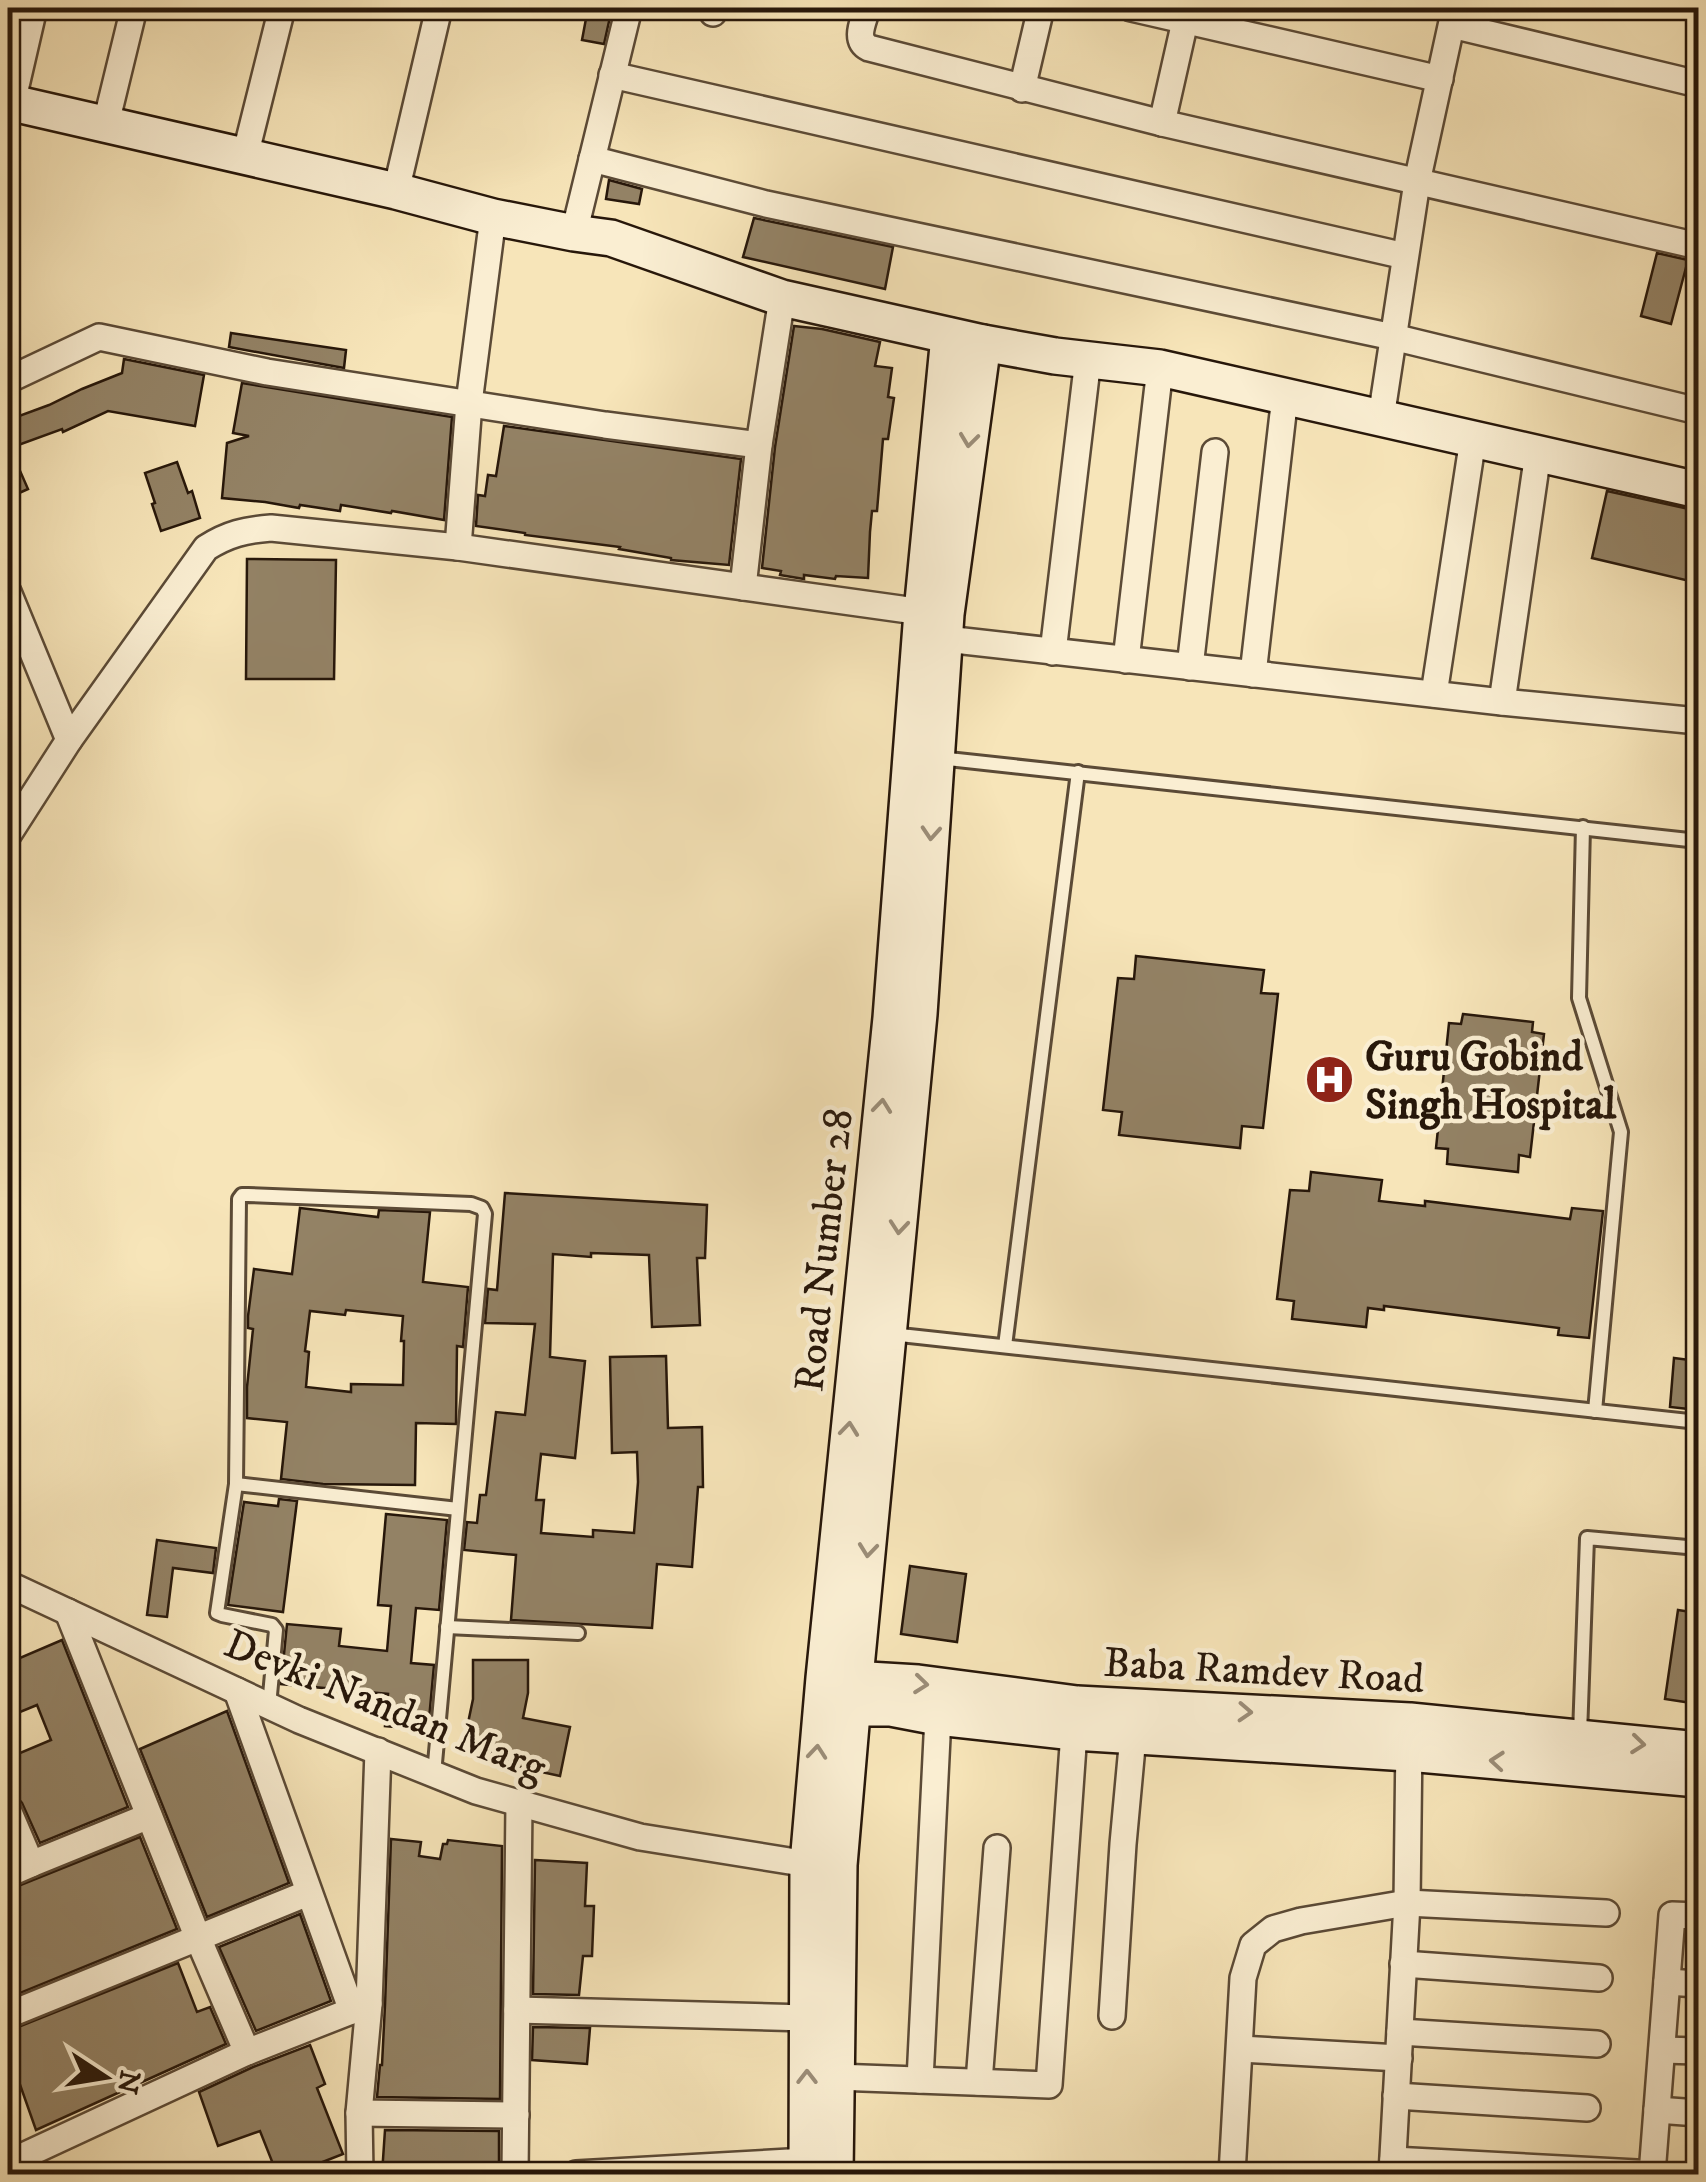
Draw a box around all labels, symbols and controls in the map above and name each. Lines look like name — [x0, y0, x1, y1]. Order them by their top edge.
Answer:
one-way arrow — [959, 432, 980, 448]
one-way arrow — [921, 825, 942, 841]
place label: Guru Gobind Singh Hospital — [1365, 1032, 1617, 1132]
hospital icon: Guru Gobind Singh Hospital — [1304, 1053, 1356, 1105]
one-way arrow — [871, 1097, 892, 1113]
street label: Road Number 28 — [784, 1106, 866, 1395]
one-way arrow — [888, 1219, 910, 1235]
one-way arrow — [838, 1421, 859, 1437]
one-way arrow — [857, 1543, 879, 1559]
street label: Devki Nandan Marg — [216, 1619, 554, 1795]
street label: Baba Ramdev Road — [1102, 1638, 1425, 1706]
one-way arrow — [913, 1673, 929, 1694]
one-way arrow — [1237, 1701, 1253, 1722]
one-way arrow — [1631, 1733, 1647, 1754]
one-way arrow — [806, 1744, 828, 1760]
one-way arrow — [1488, 1751, 1504, 1772]
north arrow — [55, 2027, 155, 2127]
text: N — [108, 2067, 147, 2097]
one-way arrow — [796, 2069, 818, 2084]

